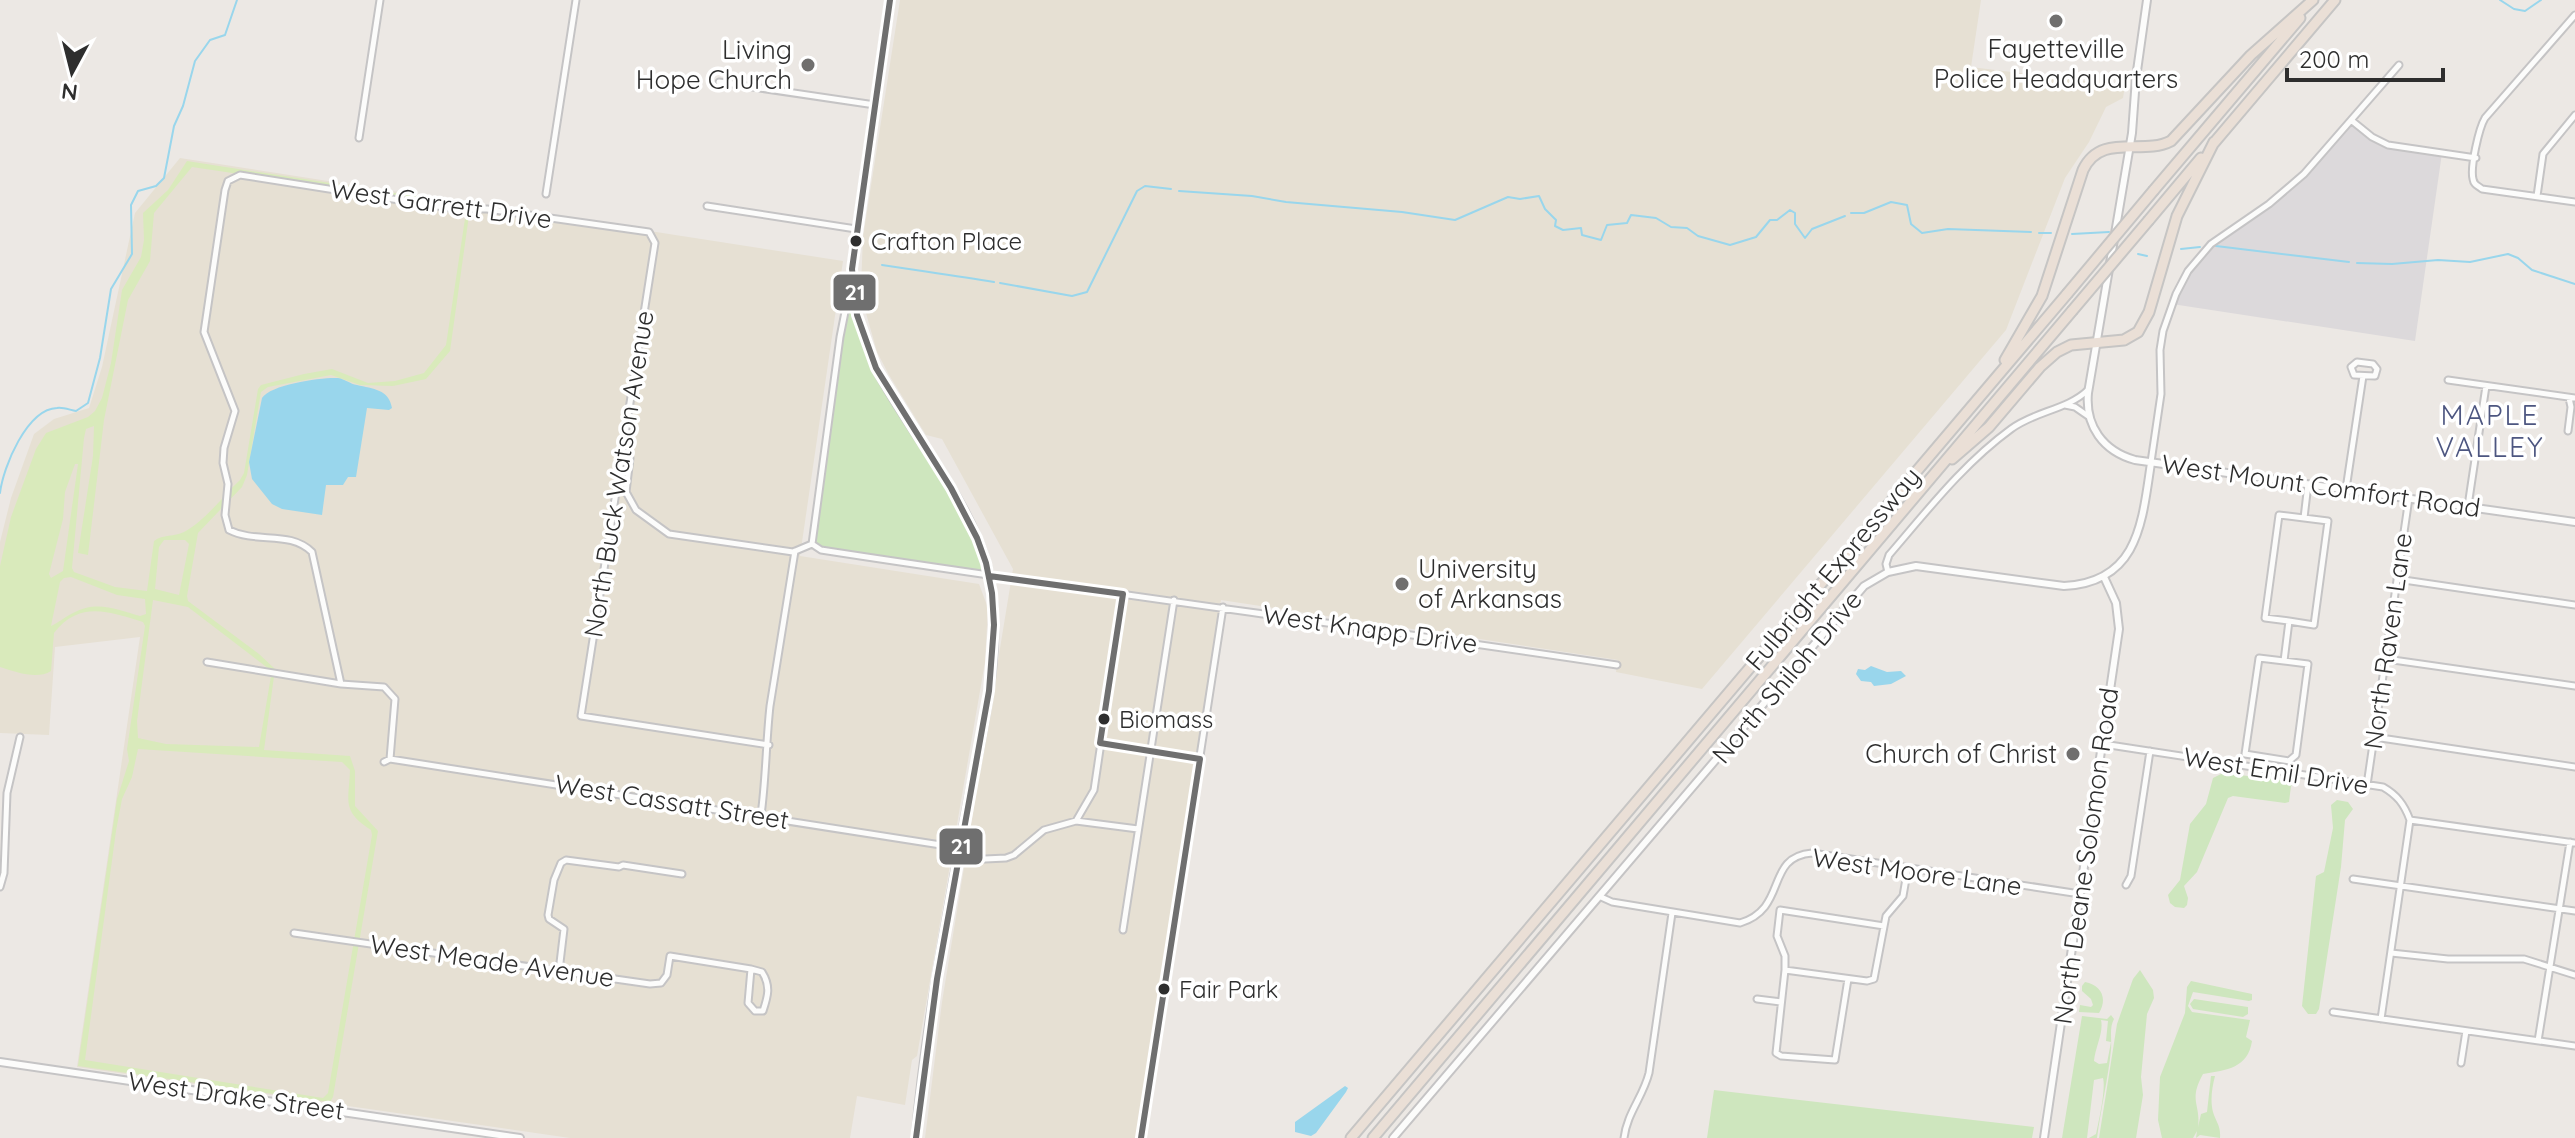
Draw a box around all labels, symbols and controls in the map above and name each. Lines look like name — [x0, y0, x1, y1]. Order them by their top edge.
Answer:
marker: Fayetteville Police Headquarters — [2047, 12, 2065, 30]
north arrow — [32, 32, 112, 112]
place label: Fayetteville Police Headquarters — [1934, 32, 2178, 95]
scale bar — [2287, 32, 2443, 82]
place label: Living Hope Church — [636, 33, 792, 96]
text: 200 m — [2299, 44, 2369, 74]
marker: Living Hope Church — [799, 56, 817, 74]
text: N — [60, 77, 79, 107]
street label: West Garrett Drive — [328, 172, 554, 235]
place label: Crafton Place — [871, 226, 1022, 256]
marker: Crafton Place — [848, 233, 864, 249]
line badge: 21 — [832, 273, 877, 312]
text: 21 — [844, 278, 866, 306]
street label: North Buck Watson Avenue — [576, 308, 661, 640]
district label: MAPLE VALLEY — [2435, 397, 2545, 464]
street label: West Mount Comfort Road — [2160, 447, 2482, 524]
street label: Fulbright Expressway — [1738, 460, 1927, 677]
street label: North Raven Lane — [2356, 531, 2419, 751]
place label: University of Arkansas — [1418, 552, 1562, 615]
marker: University of Arkansas — [1393, 575, 1411, 593]
street label: North Shiloh Drive — [1705, 583, 1869, 770]
street label: West Knapp Drive — [1260, 597, 1480, 660]
street label: North Deane Solomon Road — [2046, 686, 2125, 1026]
place label: Biomass — [1119, 704, 1213, 734]
marker: Biomass — [1096, 711, 1112, 727]
place label: Church of Christ — [1865, 737, 2057, 770]
street label: West Emil Drive — [2181, 740, 2371, 801]
marker: Church of Christ — [2064, 745, 2082, 763]
street label: West Cassatt Street — [553, 767, 791, 836]
line badge: 21 — [938, 827, 984, 866]
text: 21 — [950, 832, 972, 860]
street label: West Moore Lane — [1810, 840, 2024, 903]
street label: West Meade Avenue — [368, 927, 616, 994]
place label: Fair Park — [1179, 974, 1278, 1004]
marker: Fair Park — [1156, 981, 1172, 997]
street label: West Drake Street — [126, 1064, 346, 1127]

